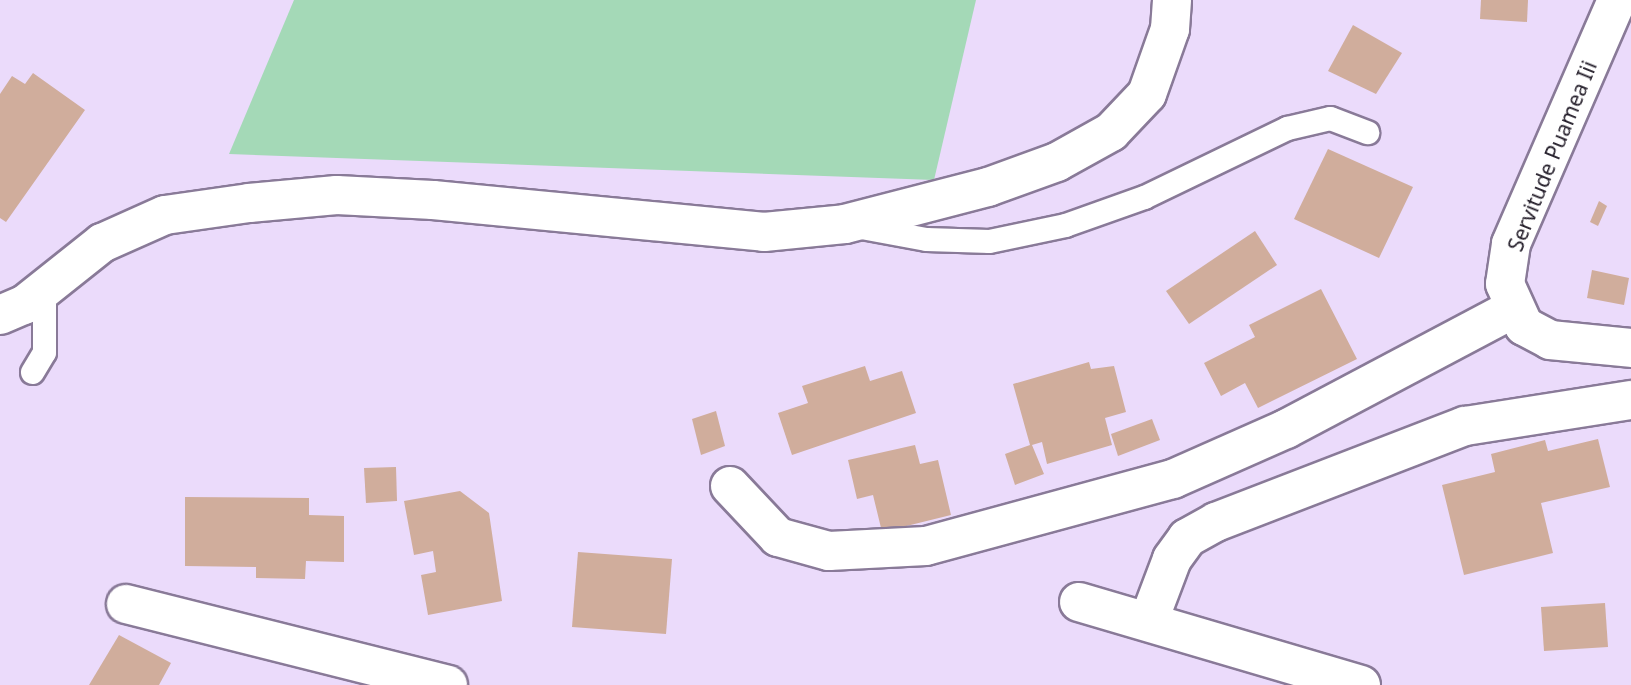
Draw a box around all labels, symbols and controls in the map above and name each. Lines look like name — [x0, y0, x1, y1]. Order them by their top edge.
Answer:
street label: Servitude Puamea Iii — [1502, 57, 1602, 255]

